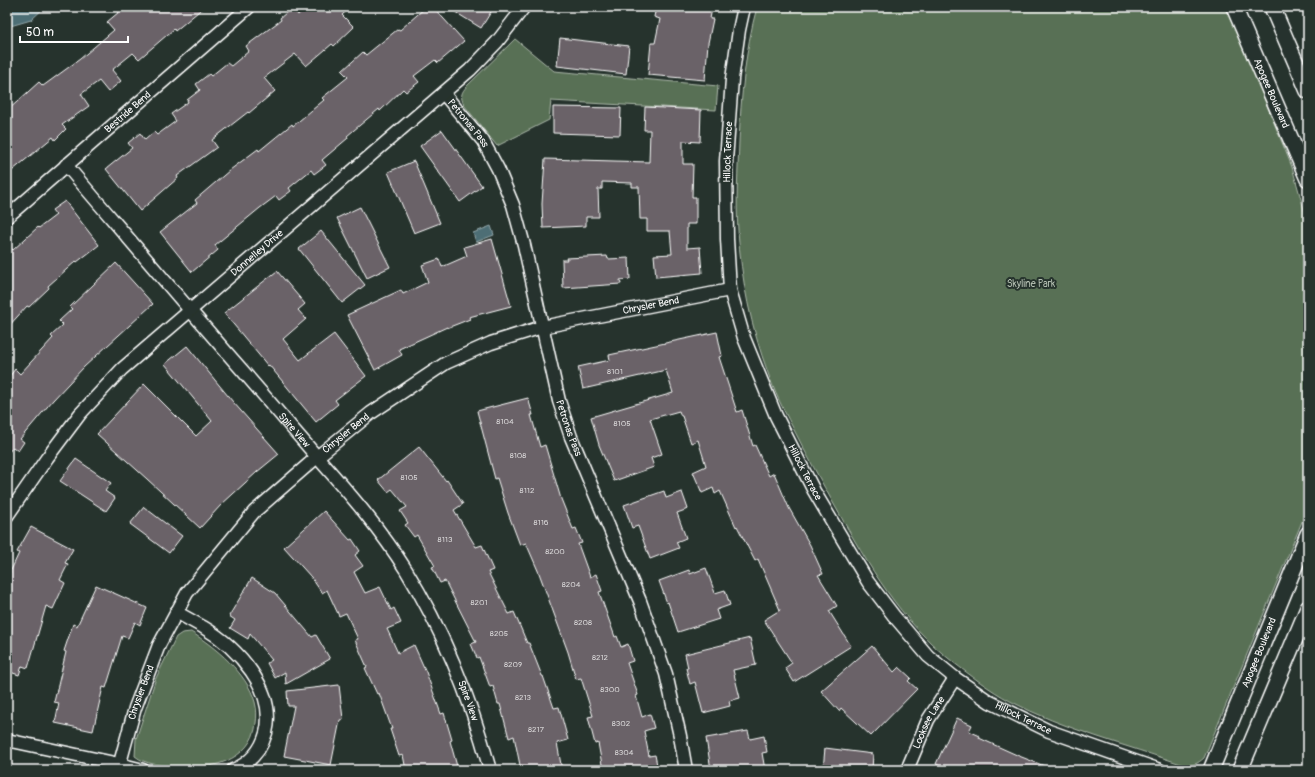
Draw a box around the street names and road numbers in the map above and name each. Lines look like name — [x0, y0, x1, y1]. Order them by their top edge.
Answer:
street label: Apogee Boulevard — [1251, 57, 1291, 130]
street label: Bestride Bend — [102, 89, 154, 136]
street label: Petronas Pass — [445, 97, 492, 150]
street label: Hillock Terrace — [721, 121, 735, 183]
street label: Donnelley Drive — [228, 227, 286, 279]
street label: Chrysler Bend — [622, 294, 680, 317]
street label: Petronas Pass — [553, 398, 585, 459]
street label: Spire View — [276, 410, 313, 451]
street label: Chrysler Bend — [320, 411, 372, 456]
street label: Hillock Terrace — [785, 442, 824, 503]
street label: Apogee Boulevard — [1240, 616, 1279, 689]
street label: Chrysler Bend — [126, 663, 157, 721]
street label: Spire View — [455, 679, 481, 723]
street label: Looksee Lane — [910, 694, 948, 751]
street label: Hillock Terrace — [993, 699, 1053, 737]

